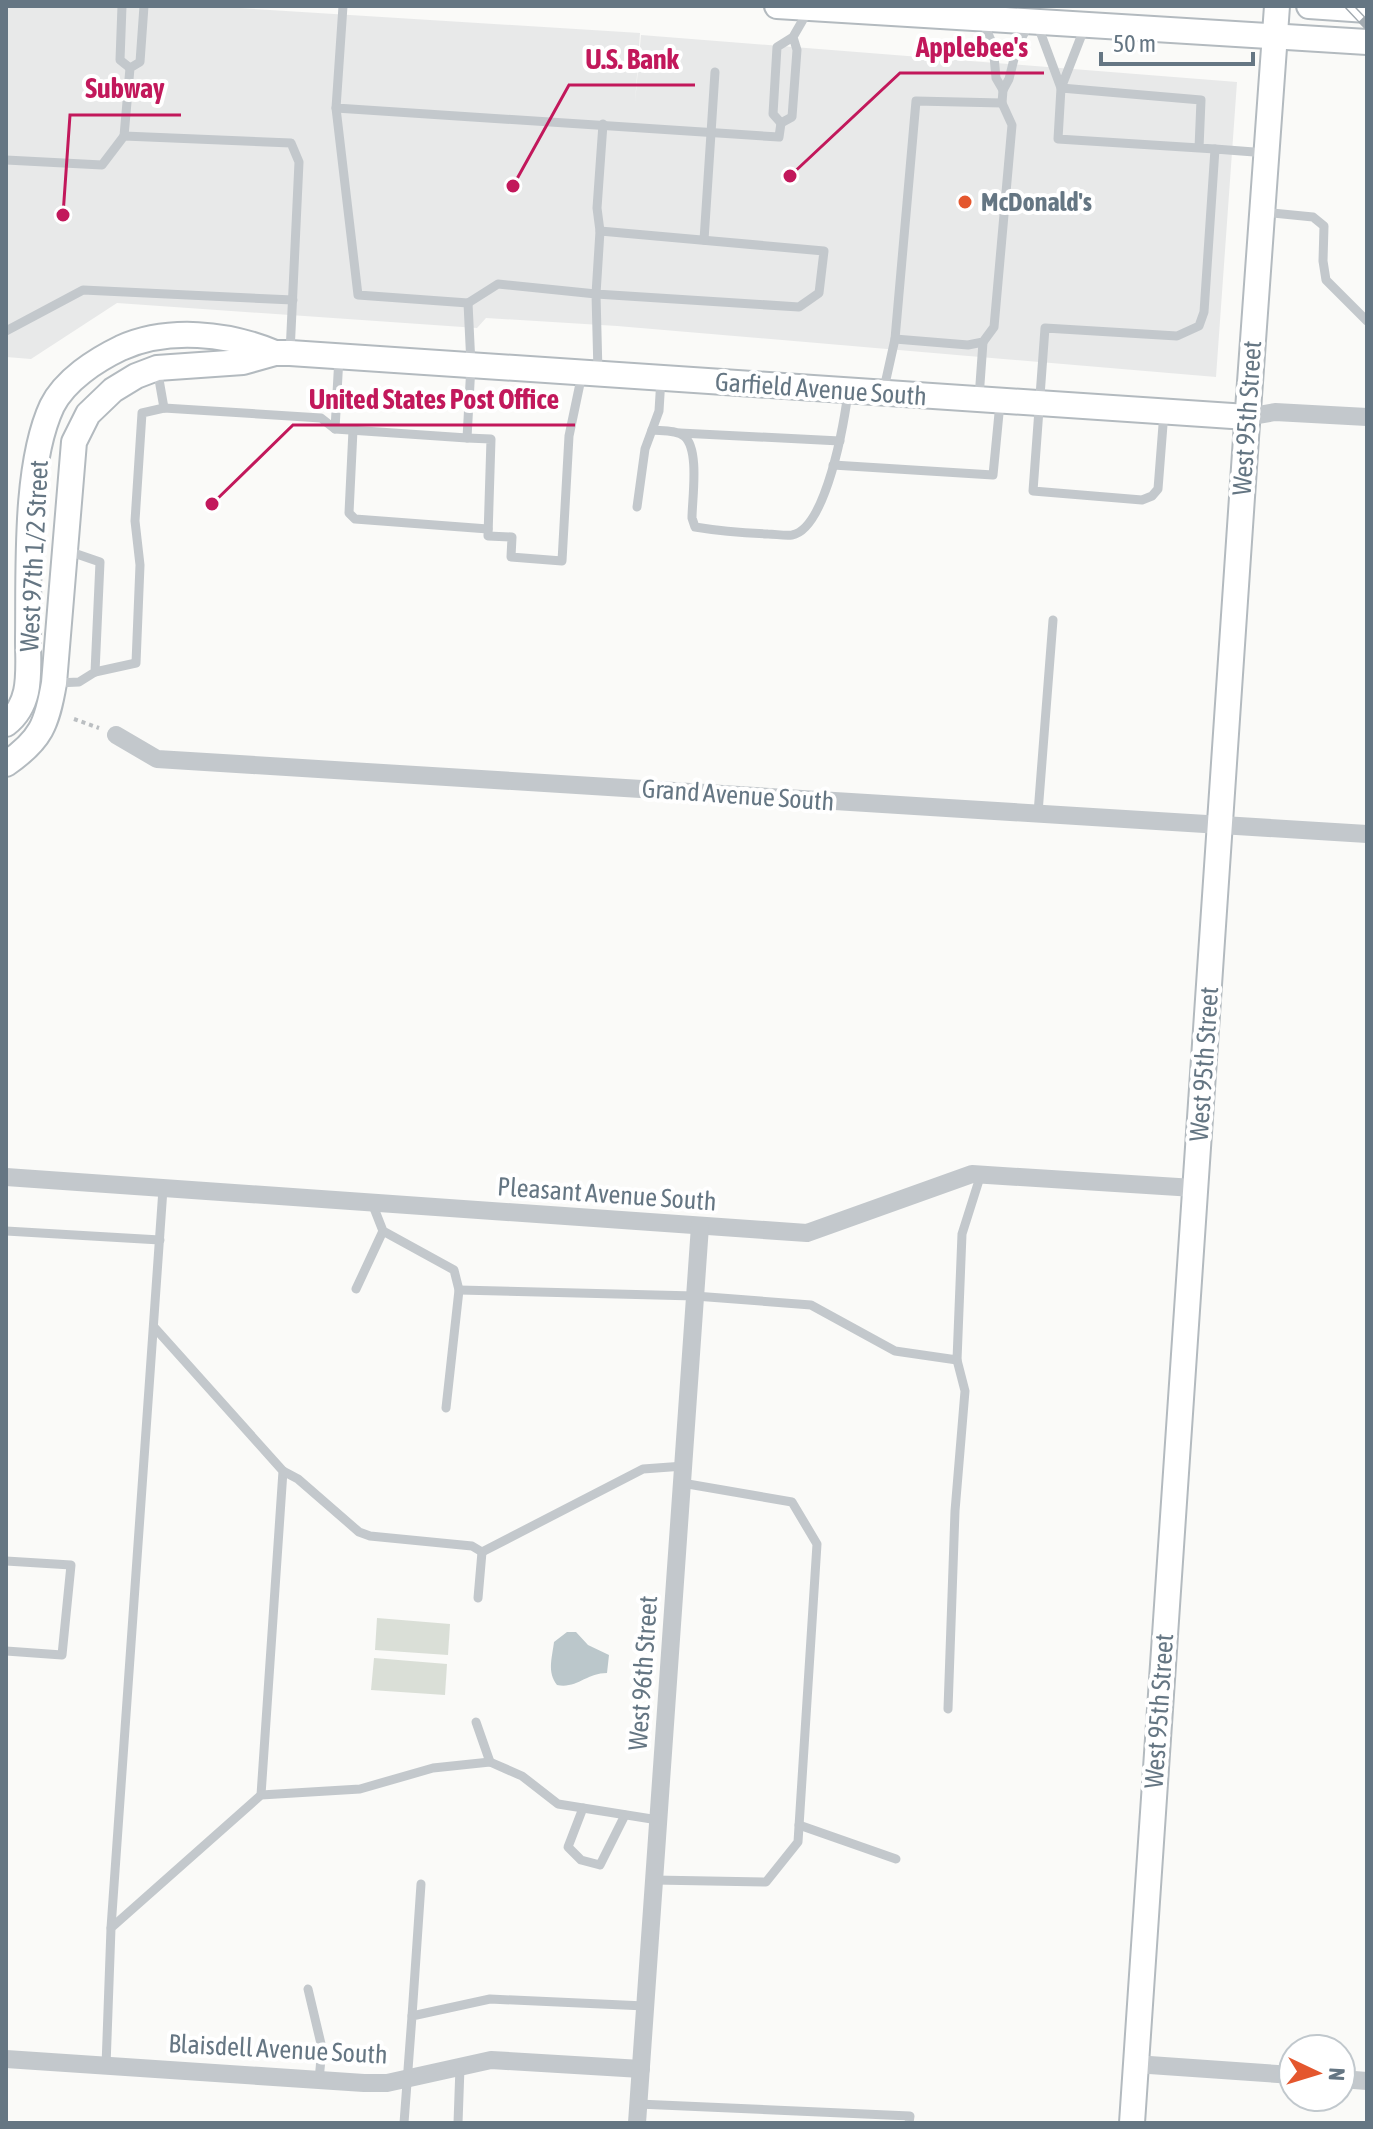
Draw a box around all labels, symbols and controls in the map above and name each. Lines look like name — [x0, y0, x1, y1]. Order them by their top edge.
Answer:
scale bar — [1101, 16, 1253, 66]
callout: Applebee's — [900, 21, 1044, 73]
text: 50 m — [1113, 30, 1156, 57]
text: Applebee's — [915, 31, 1028, 63]
callout: U.S. Bank — [569, 33, 695, 85]
text: U.S. Bank — [585, 43, 680, 75]
callout: Subway — [70, 63, 181, 115]
text: Subway — [85, 72, 165, 104]
place label: McDonald's — [981, 187, 1092, 217]
marker: McDonald's — [956, 193, 974, 211]
street label: West 95th Street — [1227, 340, 1267, 496]
street label: Garfield Avenue South — [714, 367, 928, 411]
callout: United States Post Office — [293, 373, 575, 425]
text: United States Post Office — [309, 383, 559, 415]
street label: West 97th 1/2 Street — [14, 459, 54, 653]
street label: Grand Avenue South — [641, 773, 835, 817]
street label: West 95th Street — [1184, 986, 1224, 1142]
street label: Pleasant Avenue South — [496, 1171, 718, 1217]
street label: West 96th Street — [623, 1595, 663, 1751]
street label: West 95th Street — [1139, 1633, 1179, 1789]
street label: Blaisdell Avenue South — [168, 2028, 388, 2070]
north arrow — [1277, 2033, 1357, 2113]
text: N — [1324, 2067, 1350, 2082]

